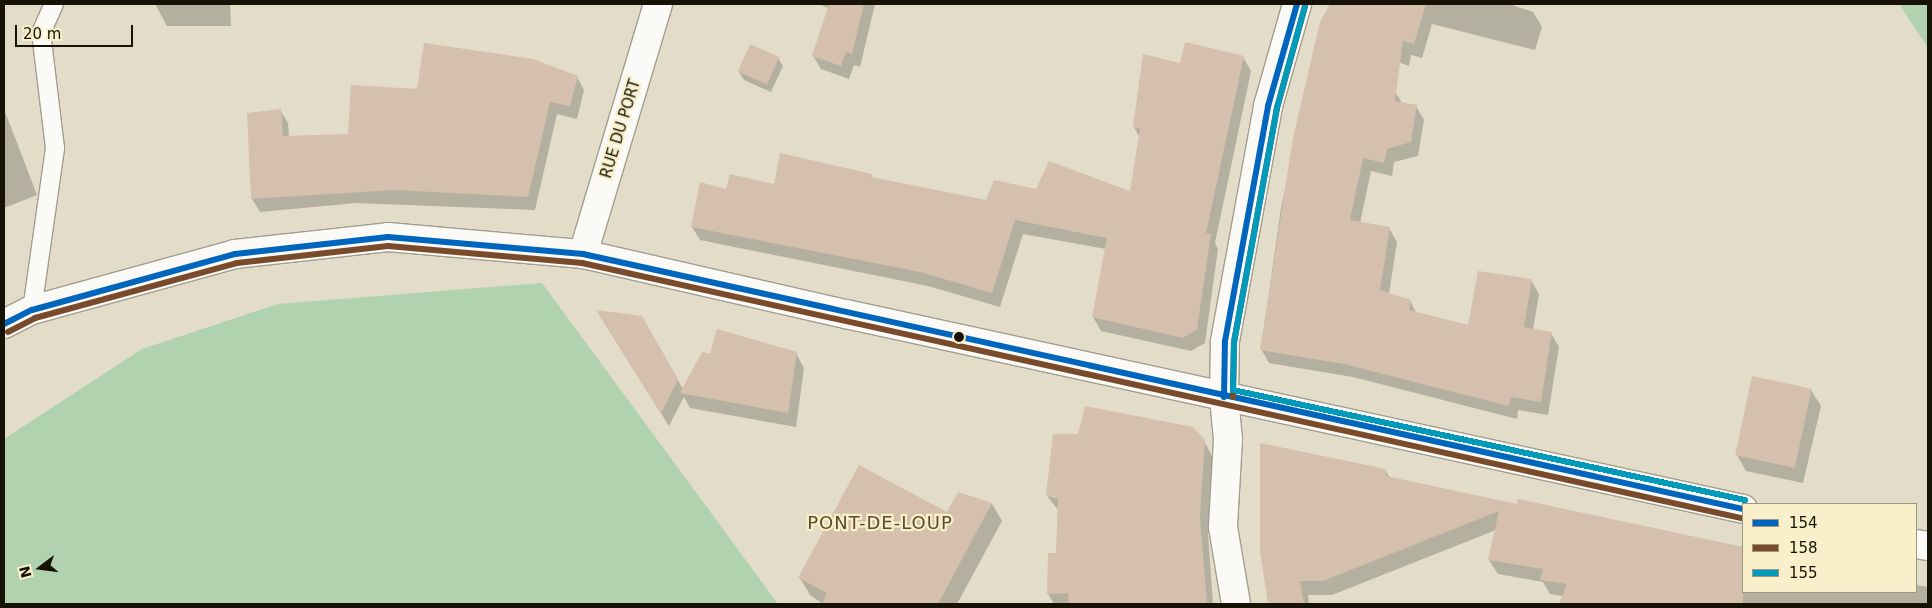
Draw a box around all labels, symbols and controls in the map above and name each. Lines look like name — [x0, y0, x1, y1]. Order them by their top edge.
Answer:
scale bar — [18, 15, 135, 47]
text: 20 m — [23, 25, 61, 43]
street label: RUE DU PORT — [597, 77, 645, 181]
unlabelled marker — [954, 332, 964, 342]
legend — [1742, 503, 1917, 593]
district label: PONT-DE-LOUP — [806, 512, 954, 534]
text: 154 — [1789, 514, 1818, 532]
text: 158 — [1789, 539, 1818, 557]
north arrow — [15, 543, 65, 593]
text: N — [16, 564, 35, 580]
text: 155 — [1789, 564, 1818, 582]

